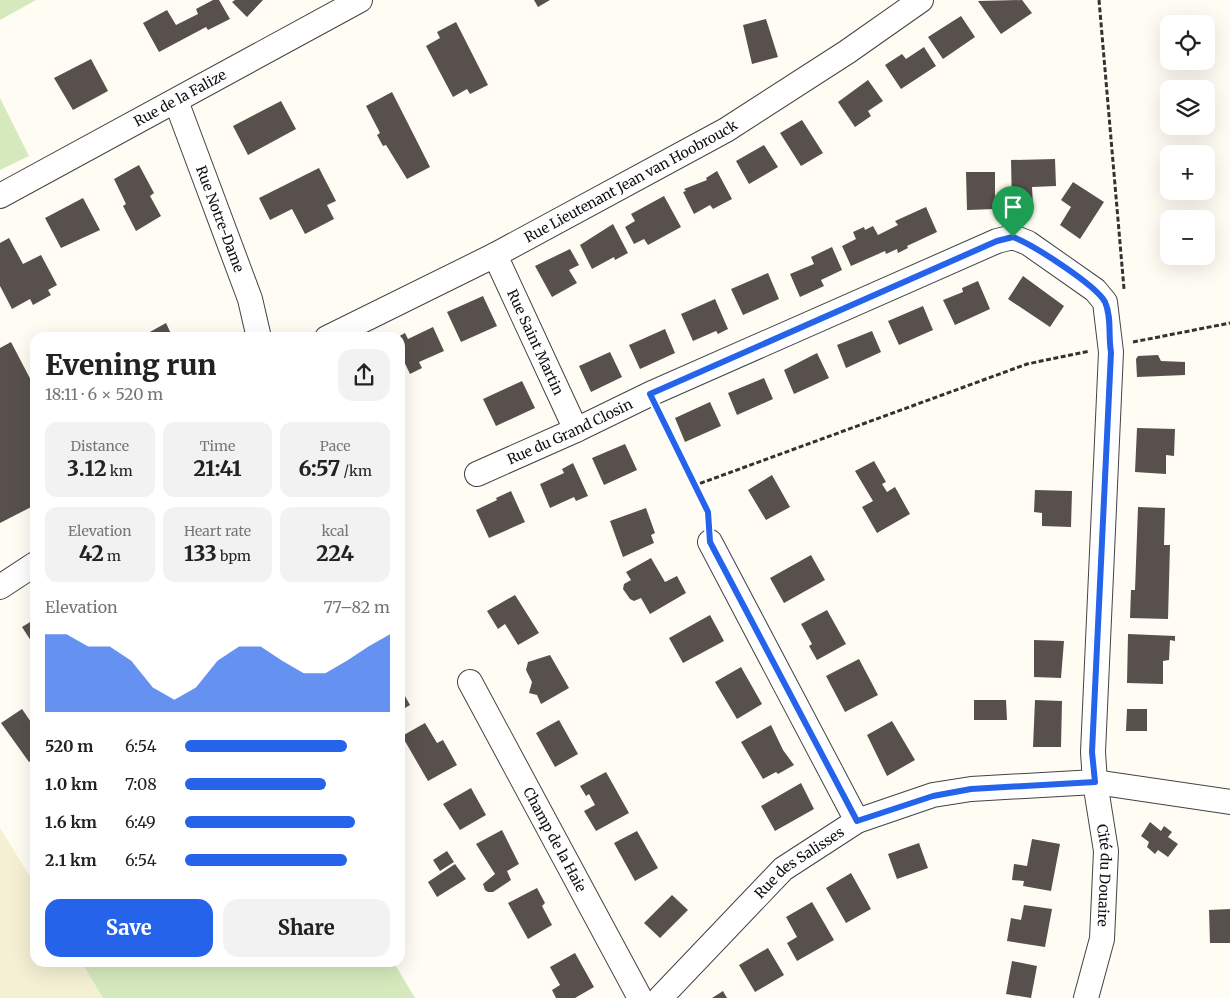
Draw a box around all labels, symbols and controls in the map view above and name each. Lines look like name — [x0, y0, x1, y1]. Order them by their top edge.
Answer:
map controls — [1160, 15, 1215, 265]
button: locate — [1160, 15, 1215, 70]
street label: Rue de la Falize — [131, 66, 229, 130]
button: layers — [1160, 80, 1215, 135]
street label: Rue Lieutenant Jean van Hoobrouck — [521, 116, 741, 246]
button: + — [1160, 145, 1215, 200]
street label: Rue Notre-Dame — [192, 163, 248, 275]
pin — [992, 186, 1034, 237]
icon: arrive — [999, 193, 1027, 221]
button: − — [1160, 210, 1215, 265]
street label: Rue Saint Martin — [503, 286, 568, 398]
text: Evening run — [45, 347, 216, 383]
button: share — [338, 349, 390, 401]
text: 18:11 · 6 × 520 m — [45, 384, 163, 404]
street label: Rue du Grand Closin — [504, 395, 636, 468]
text: Distance — [71, 437, 129, 455]
text: Time — [200, 437, 235, 455]
text: Pace — [320, 437, 350, 455]
text: 3.12 — [67, 455, 107, 482]
text: 21:41 — [193, 455, 242, 482]
text: 6:57 — [299, 455, 340, 482]
text: km — [107, 462, 133, 480]
text: /km — [340, 462, 372, 480]
text: Elevation — [68, 522, 132, 540]
text: Heart rate — [184, 522, 251, 540]
text: kcal — [321, 522, 349, 540]
text: 42 — [79, 540, 104, 567]
text: 133 — [184, 540, 217, 567]
text: 224 — [316, 540, 354, 567]
text: m — [104, 547, 121, 565]
text: bpm — [217, 547, 251, 565]
text: Elevation — [45, 597, 118, 617]
text: 77–82 m — [323, 597, 390, 617]
text: 520 m — [45, 736, 93, 756]
text: 6:54 — [125, 736, 157, 756]
text: 1.0 km — [45, 774, 98, 794]
text: 7:08 — [125, 774, 157, 794]
street label: Champ de la Haie — [519, 784, 590, 895]
text: 1.6 km — [45, 812, 97, 832]
text: 6:49 — [125, 812, 156, 832]
street label: Rue des Salisses — [751, 823, 847, 902]
street label: Cité du Douaire — [1093, 823, 1115, 927]
text: 2.1 km — [45, 850, 96, 870]
text: 6:54 — [125, 850, 157, 870]
button: Save — [45, 899, 213, 957]
button: Share — [223, 899, 390, 957]

